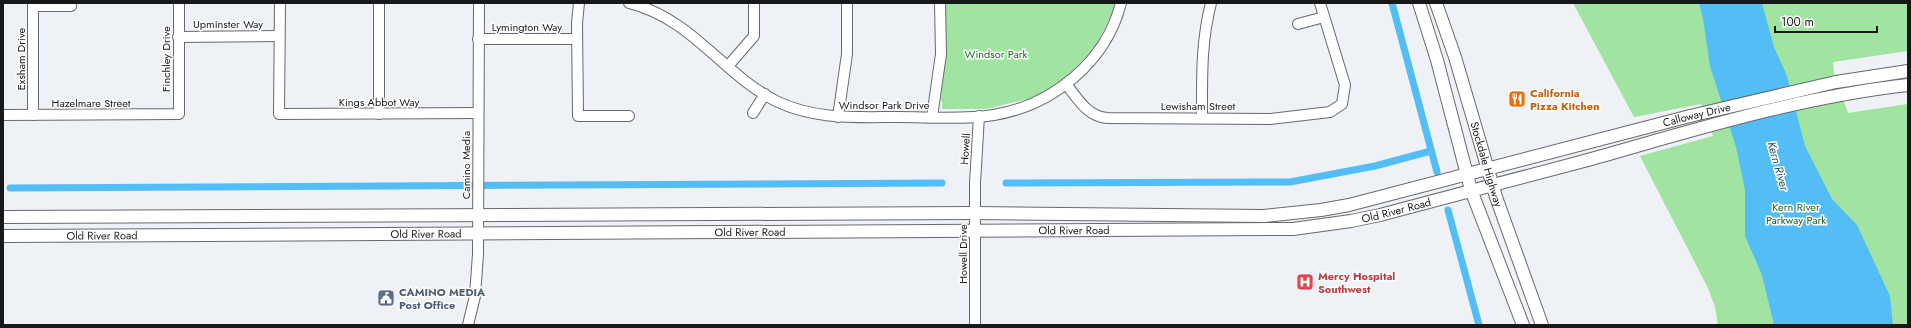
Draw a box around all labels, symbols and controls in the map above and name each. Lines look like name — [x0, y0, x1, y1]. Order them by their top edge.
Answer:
scale bar — [1775, 8, 1877, 34]
text: 100 m — [1781, 13, 1814, 31]
street label: Upminster Way — [193, 16, 263, 32]
street label: Lymington Way — [492, 19, 562, 35]
street label: Finchley Drive — [158, 26, 174, 92]
street label: Exsham Drive — [13, 27, 29, 90]
park label: Windsor Park — [965, 46, 1028, 62]
place label: California Pizza Kitchen — [1530, 85, 1599, 114]
restaurant icon: California Pizza Kitchen — [1507, 89, 1527, 109]
street label: Kings Abbot Way — [339, 94, 419, 110]
street label: Hazelmare Street — [52, 95, 131, 111]
street label: Windsor Park Drive — [839, 97, 930, 113]
street label: Lewisham Street — [1161, 98, 1236, 114]
street label: Calloway Drive — [1661, 99, 1732, 131]
street label: Stockdale Highway — [1466, 120, 1507, 209]
street label: Camino Media — [458, 131, 474, 199]
street label: Howell — [956, 133, 974, 165]
water label: Kern River — [1762, 139, 1794, 194]
street label: Old River Road — [1360, 194, 1433, 227]
park label: Kern River Parkway Park — [1766, 199, 1826, 228]
street label: Old River Road — [1038, 222, 1110, 238]
street label: Old River Road — [714, 224, 786, 240]
street label: Howell Drive — [955, 224, 971, 284]
street label: Old River Road — [390, 226, 462, 242]
street label: Old River Road — [66, 227, 138, 244]
place label: Mercy Hospital Southwest — [1318, 268, 1395, 297]
hospital icon: Mercy Hospital Southwest — [1295, 272, 1315, 292]
place label: CAMINO MEDIA Post Office — [399, 284, 486, 313]
public building icon: CAMINO MEDIA Post Office — [376, 288, 396, 308]

